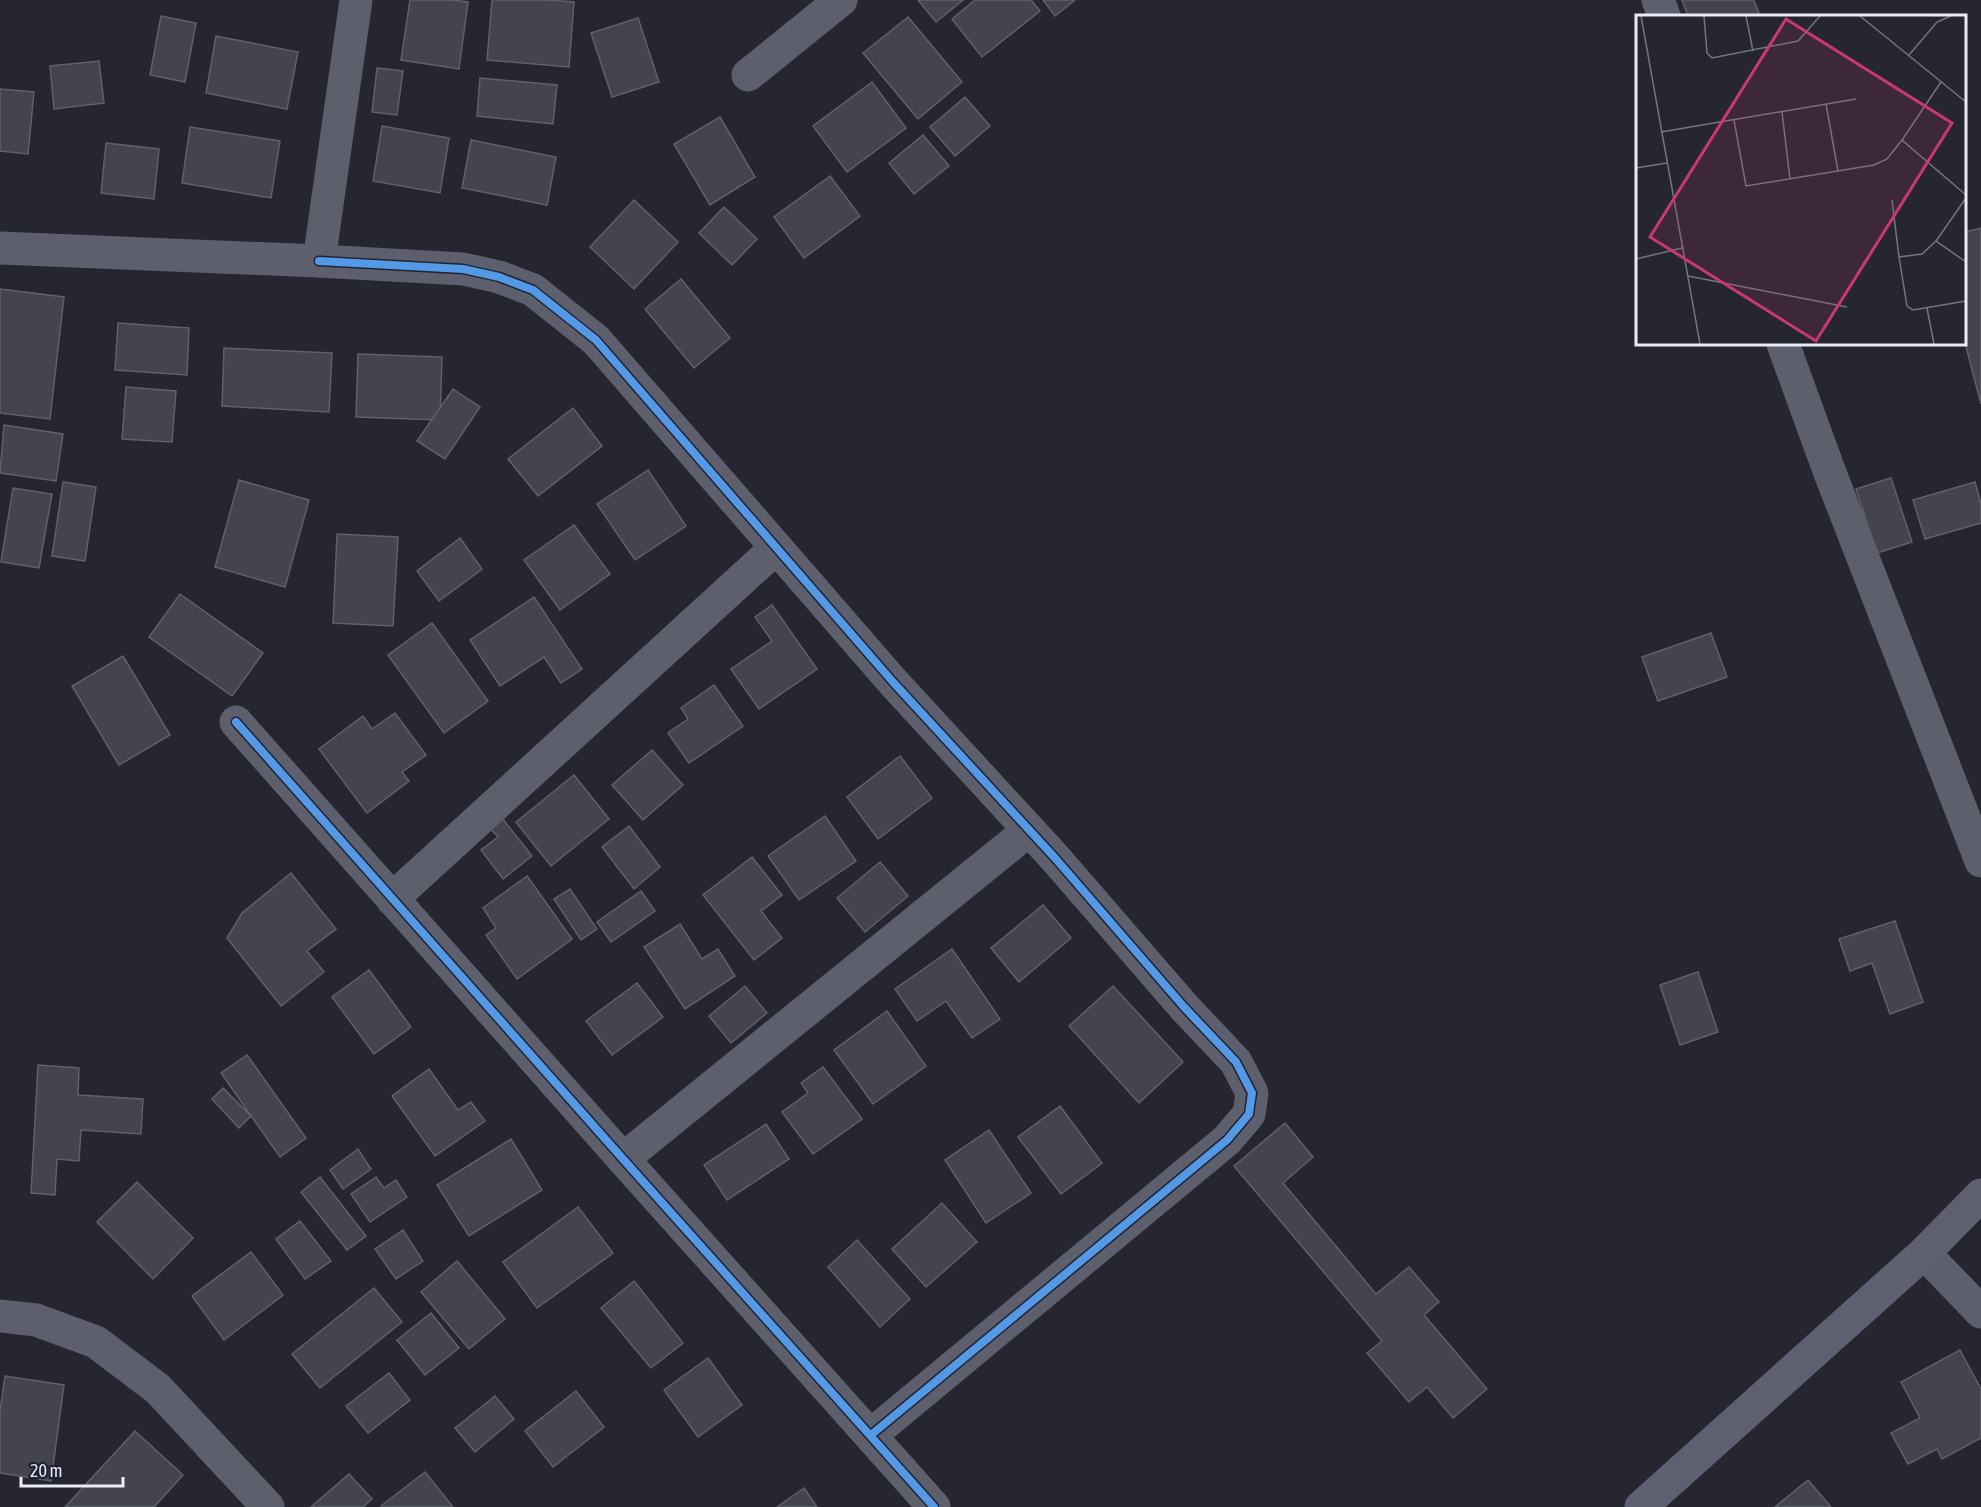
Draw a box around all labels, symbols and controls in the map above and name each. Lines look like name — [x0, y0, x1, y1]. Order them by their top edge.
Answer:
inset map — [1636, 15, 1966, 345]
scale bar — [21, 1450, 123, 1488]
text: 20 m — [30, 1460, 62, 1481]

